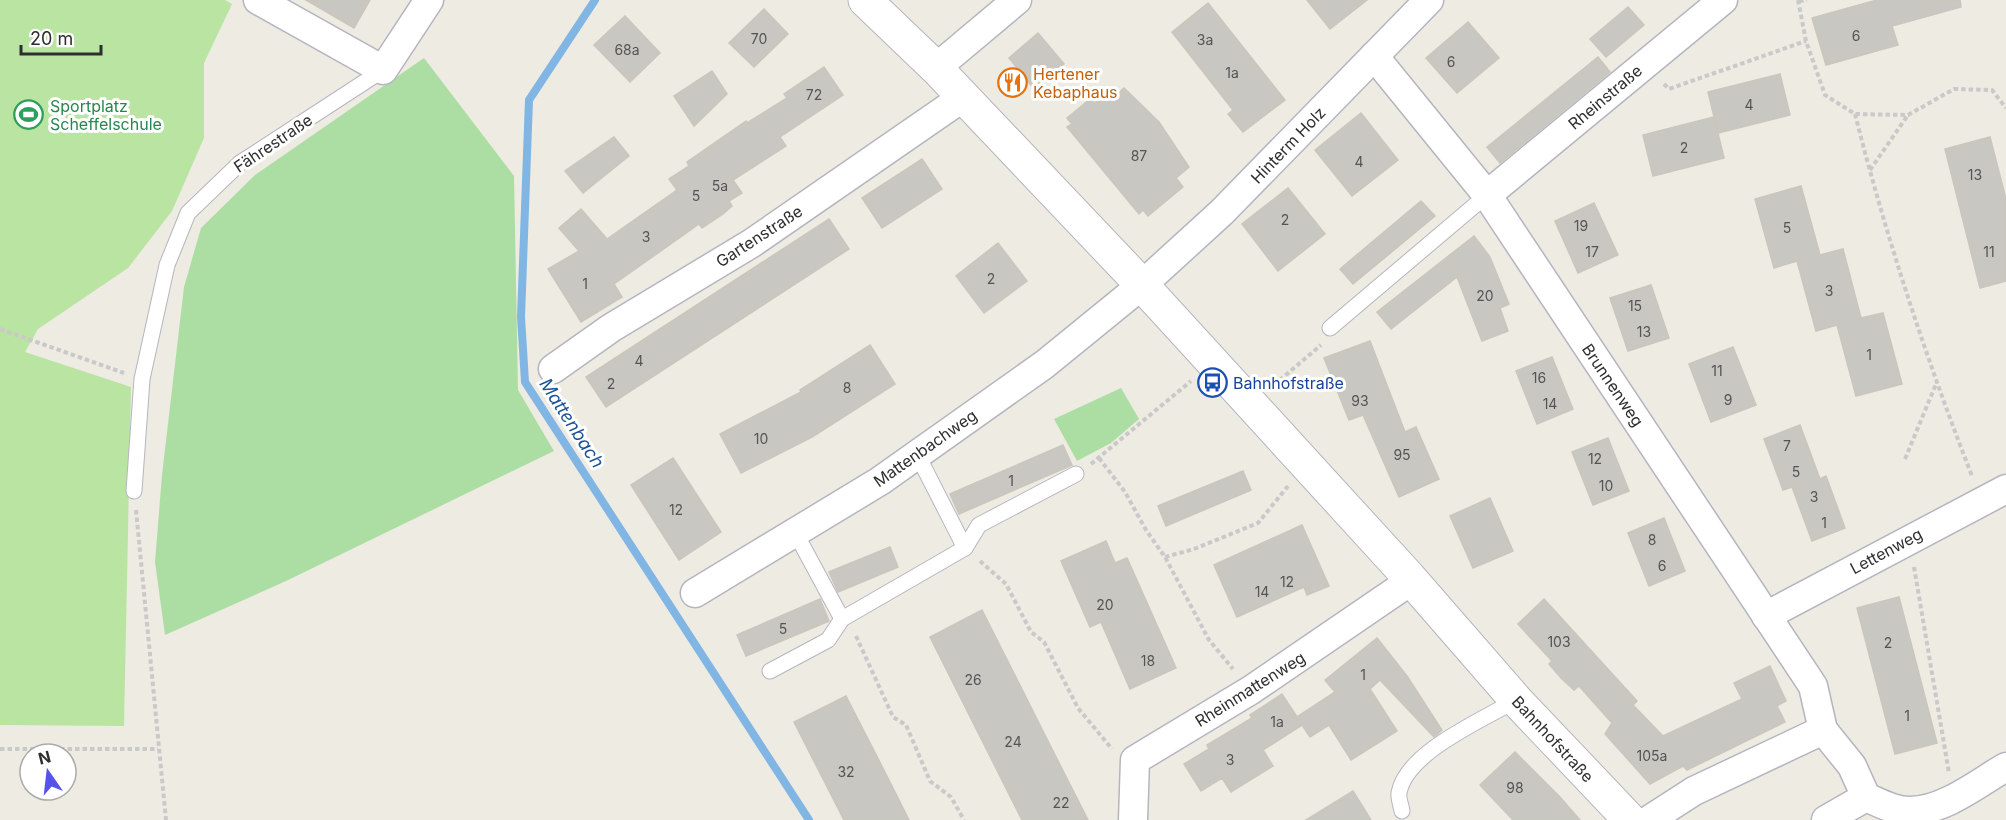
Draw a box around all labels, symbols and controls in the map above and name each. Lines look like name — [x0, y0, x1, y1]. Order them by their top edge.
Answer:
scale bar — [21, 18, 100, 56]
house number: 6 — [1852, 27, 1860, 44]
text: 20 m — [30, 28, 73, 49]
house number: 70 — [751, 30, 767, 47]
house number: 3a — [1197, 31, 1213, 48]
house number: 68a — [614, 41, 640, 58]
house number: 6 — [1447, 53, 1455, 70]
street label: Rheinstraße — [1564, 60, 1646, 134]
place label: Hertener Kebaphaus — [1033, 64, 1118, 102]
house number: 1a — [1225, 64, 1239, 81]
restaurant icon: Hertener Kebaphaus — [996, 67, 1028, 99]
house number: 72 — [806, 86, 822, 103]
place label: Sportplatz Scheffelschule — [50, 96, 162, 134]
house number: 4 — [1744, 96, 1754, 113]
sports icon: Sportplatz Scheffelschule — [13, 99, 45, 131]
street label: Hinterm Holz — [1247, 103, 1329, 187]
street label: Fährestraße — [230, 109, 316, 177]
house number: 2 — [1680, 139, 1688, 156]
house number: 87 — [1131, 147, 1147, 164]
house number: 4 — [1354, 153, 1364, 170]
house number: 13 — [1968, 166, 1982, 183]
house number: 5a — [712, 177, 728, 194]
house number: 5 — [692, 187, 700, 204]
street label: Gartenstraße — [712, 201, 806, 271]
house number: 2 — [1281, 211, 1289, 228]
house number: 19 — [1574, 217, 1588, 234]
house number: 5 — [1783, 219, 1791, 236]
house number: 3 — [642, 228, 650, 245]
house number: 17 — [1585, 243, 1599, 260]
house number: 11 — [1983, 243, 1995, 260]
house number: 2 — [987, 270, 995, 287]
house number: 1 — [582, 275, 588, 292]
house number: 3 — [1825, 282, 1833, 299]
house number: 20 — [1476, 287, 1494, 304]
house number: 15 — [1628, 297, 1642, 314]
house number: 13 — [1637, 323, 1651, 340]
street label: Brunnenweg — [1578, 340, 1648, 430]
house number: 1 — [1866, 346, 1872, 363]
house number: 4 — [634, 352, 644, 369]
house number: 11 — [1711, 362, 1723, 379]
bus stop icon: Bahnhofstraße — [1196, 367, 1228, 399]
house number: 16 — [1532, 369, 1546, 386]
place label: Bahnhofstraße — [1233, 373, 1344, 393]
water label: Mattenbach — [535, 374, 609, 472]
house number: 2 — [607, 375, 615, 392]
house number: 8 — [843, 379, 851, 396]
house number: 9 — [1724, 391, 1732, 408]
house number: 93 — [1351, 392, 1369, 409]
house number: 14 — [1543, 395, 1557, 412]
street label: Mattenbachweg — [869, 405, 981, 491]
house number: 10 — [754, 430, 768, 447]
house number: 7 — [1783, 437, 1791, 454]
house number: 95 — [1393, 446, 1411, 463]
house number: 12 — [1588, 450, 1602, 467]
house number: 5 — [1792, 463, 1800, 480]
house number: 1 — [1008, 472, 1014, 489]
house number: 10 — [1599, 477, 1613, 494]
house number: 3 — [1810, 488, 1818, 505]
house number: 12 — [669, 501, 683, 518]
house number: 1 — [1821, 514, 1827, 531]
street label: Lettenweg — [1846, 524, 1926, 578]
house number: 8 — [1648, 531, 1656, 548]
house number: 6 — [1658, 557, 1666, 574]
house number: 12 — [1280, 573, 1294, 590]
house number: 14 — [1255, 583, 1269, 600]
house number: 20 — [1096, 596, 1114, 613]
house number: 5 — [779, 620, 787, 637]
house number: 103 — [1547, 633, 1571, 650]
house number: 2 — [1884, 634, 1892, 651]
street label: Rheinmattenweg — [1191, 647, 1309, 731]
house number: 18 — [1141, 652, 1155, 669]
house number: 1 — [1360, 666, 1366, 683]
house number: 26 — [964, 671, 982, 688]
street label: Bahnhofstraße — [1508, 692, 1598, 786]
house number: 1 — [1904, 707, 1910, 724]
house number: 1a — [1270, 713, 1284, 730]
house number: 24 — [1004, 733, 1022, 750]
north arrow — [18, 742, 78, 802]
text: N — [36, 746, 53, 769]
house number: 105a — [1637, 747, 1667, 764]
house number: 3 — [1226, 751, 1234, 768]
house number: 32 — [837, 763, 855, 780]
house number: 98 — [1506, 779, 1524, 796]
house number: 22 — [1052, 794, 1070, 811]

